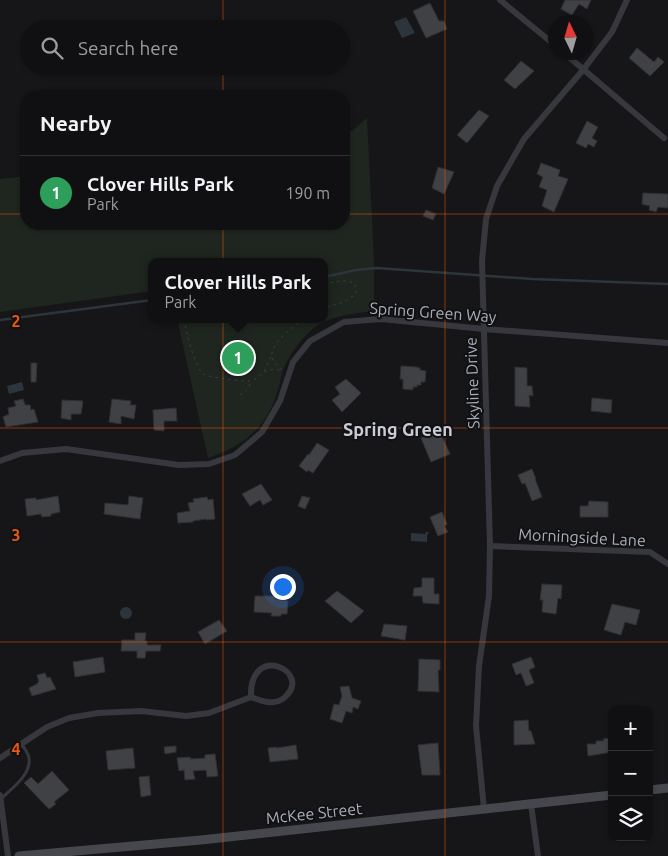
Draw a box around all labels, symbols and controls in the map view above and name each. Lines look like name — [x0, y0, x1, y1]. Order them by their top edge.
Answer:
north arrow — [548, 15, 593, 60]
search box — [20, 20, 350, 75]
icon: search — [38, 34, 66, 62]
text: Search here — [78, 37, 178, 59]
text: Nearby — [40, 111, 111, 135]
text: Clover Hills Park — [87, 173, 234, 195]
text: 1 — [51, 184, 61, 202]
text: 190 m — [285, 184, 330, 202]
text: Park — [87, 195, 119, 213]
popup — [148, 258, 328, 323]
text: Clover Hills Park — [165, 271, 311, 293]
text: Park — [165, 293, 196, 311]
street label: Spring Green Way — [369, 299, 497, 325]
text: 2 — [11, 312, 21, 330]
street label: Skyline Drive — [461, 337, 483, 429]
pin: 1 — [222, 339, 254, 377]
district label: Spring Green — [343, 419, 453, 439]
street label: Morningside Lane — [518, 525, 646, 549]
text: 3 — [11, 526, 21, 544]
your location — [270, 574, 296, 600]
map controls — [608, 706, 653, 841]
button: + — [608, 706, 653, 751]
text: 4 — [11, 740, 21, 758]
button: − — [608, 751, 653, 796]
button: layers — [608, 796, 653, 841]
street label: McKee Street — [265, 799, 364, 827]

